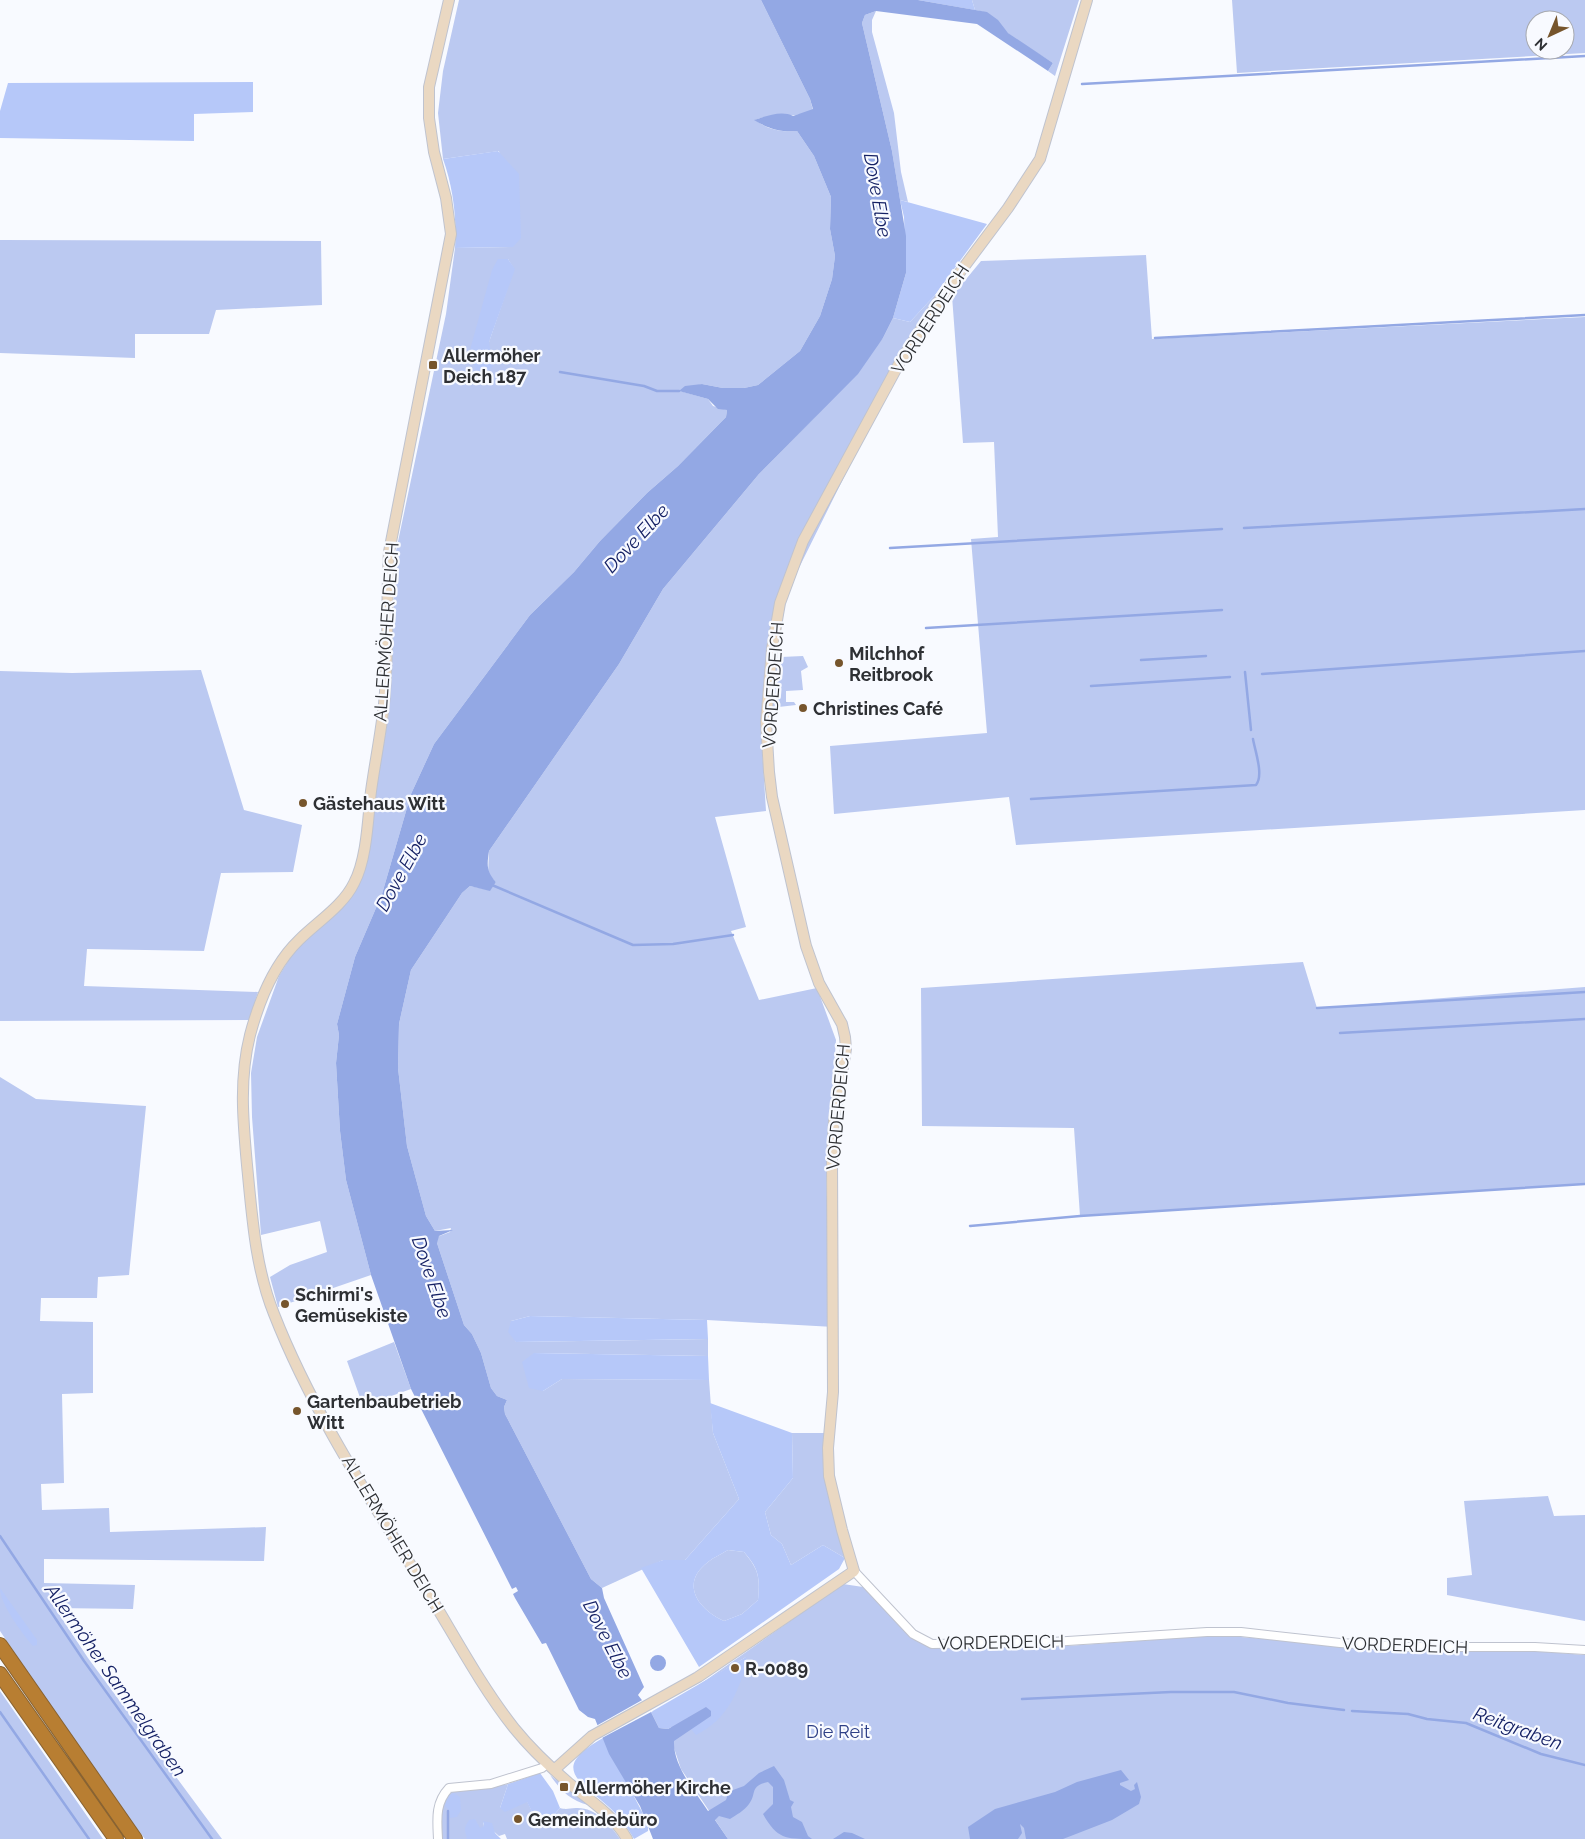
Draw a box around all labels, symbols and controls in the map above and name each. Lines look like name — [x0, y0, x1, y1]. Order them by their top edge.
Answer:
north arrow — [1525, 10, 1575, 60]
text: N — [1532, 35, 1550, 54]
water label: Dove Elbe — [860, 151, 896, 239]
street label: VORDERDEICH — [887, 260, 973, 378]
place label: Allermöher Deich 187 — [443, 345, 541, 387]
marker: Allermöher Deich 187 — [427, 359, 439, 371]
water label: Dove Elbe — [599, 499, 673, 577]
street label: ALLERMÖHER DEICH — [369, 542, 403, 722]
street label: VORDERDEICH — [758, 621, 788, 749]
place label: Milchhof Reitbrook — [849, 643, 934, 685]
marker: Milchhof Reitbrook — [833, 657, 845, 669]
place label: Christines Café — [813, 698, 943, 719]
marker: Christines Café — [797, 702, 809, 714]
place label: Gästehaus Witt — [313, 793, 445, 814]
marker: Gästehaus Witt — [297, 797, 309, 809]
water label: Dove Elbe — [371, 829, 431, 915]
street label: VORDERDEICH — [822, 1043, 854, 1171]
water label: Dove Elbe — [408, 1233, 456, 1321]
place label: Schirmi's Gemüsekiste — [295, 1284, 408, 1326]
marker: Schirmi's Gemüsekiste — [279, 1298, 291, 1310]
place label: Gartenbaubetrieb Witt — [307, 1391, 461, 1433]
marker: Gartenbaubetrieb Witt — [291, 1405, 303, 1417]
street label: ALLERMÖHER DEICH — [338, 1452, 448, 1616]
water label: Allermöher Sammelgraben — [40, 1579, 191, 1781]
water label: Dove Elbe — [579, 1596, 637, 1682]
street label: VORDERDEICH — [938, 1630, 1064, 1654]
street label: VORDERDEICH — [1341, 1632, 1469, 1658]
place label: R-0089 — [745, 1658, 808, 1679]
marker: R-0089 — [729, 1662, 741, 1674]
water label: Reitgraben — [1471, 1702, 1565, 1754]
park label: Die Reit — [806, 1721, 870, 1742]
place label: Allermöher Kirche — [574, 1777, 731, 1798]
marker: Allermöher Kirche — [558, 1781, 570, 1793]
place label: Gemeindebüro — [528, 1809, 658, 1830]
marker: Gemeindebüro — [512, 1813, 524, 1825]

